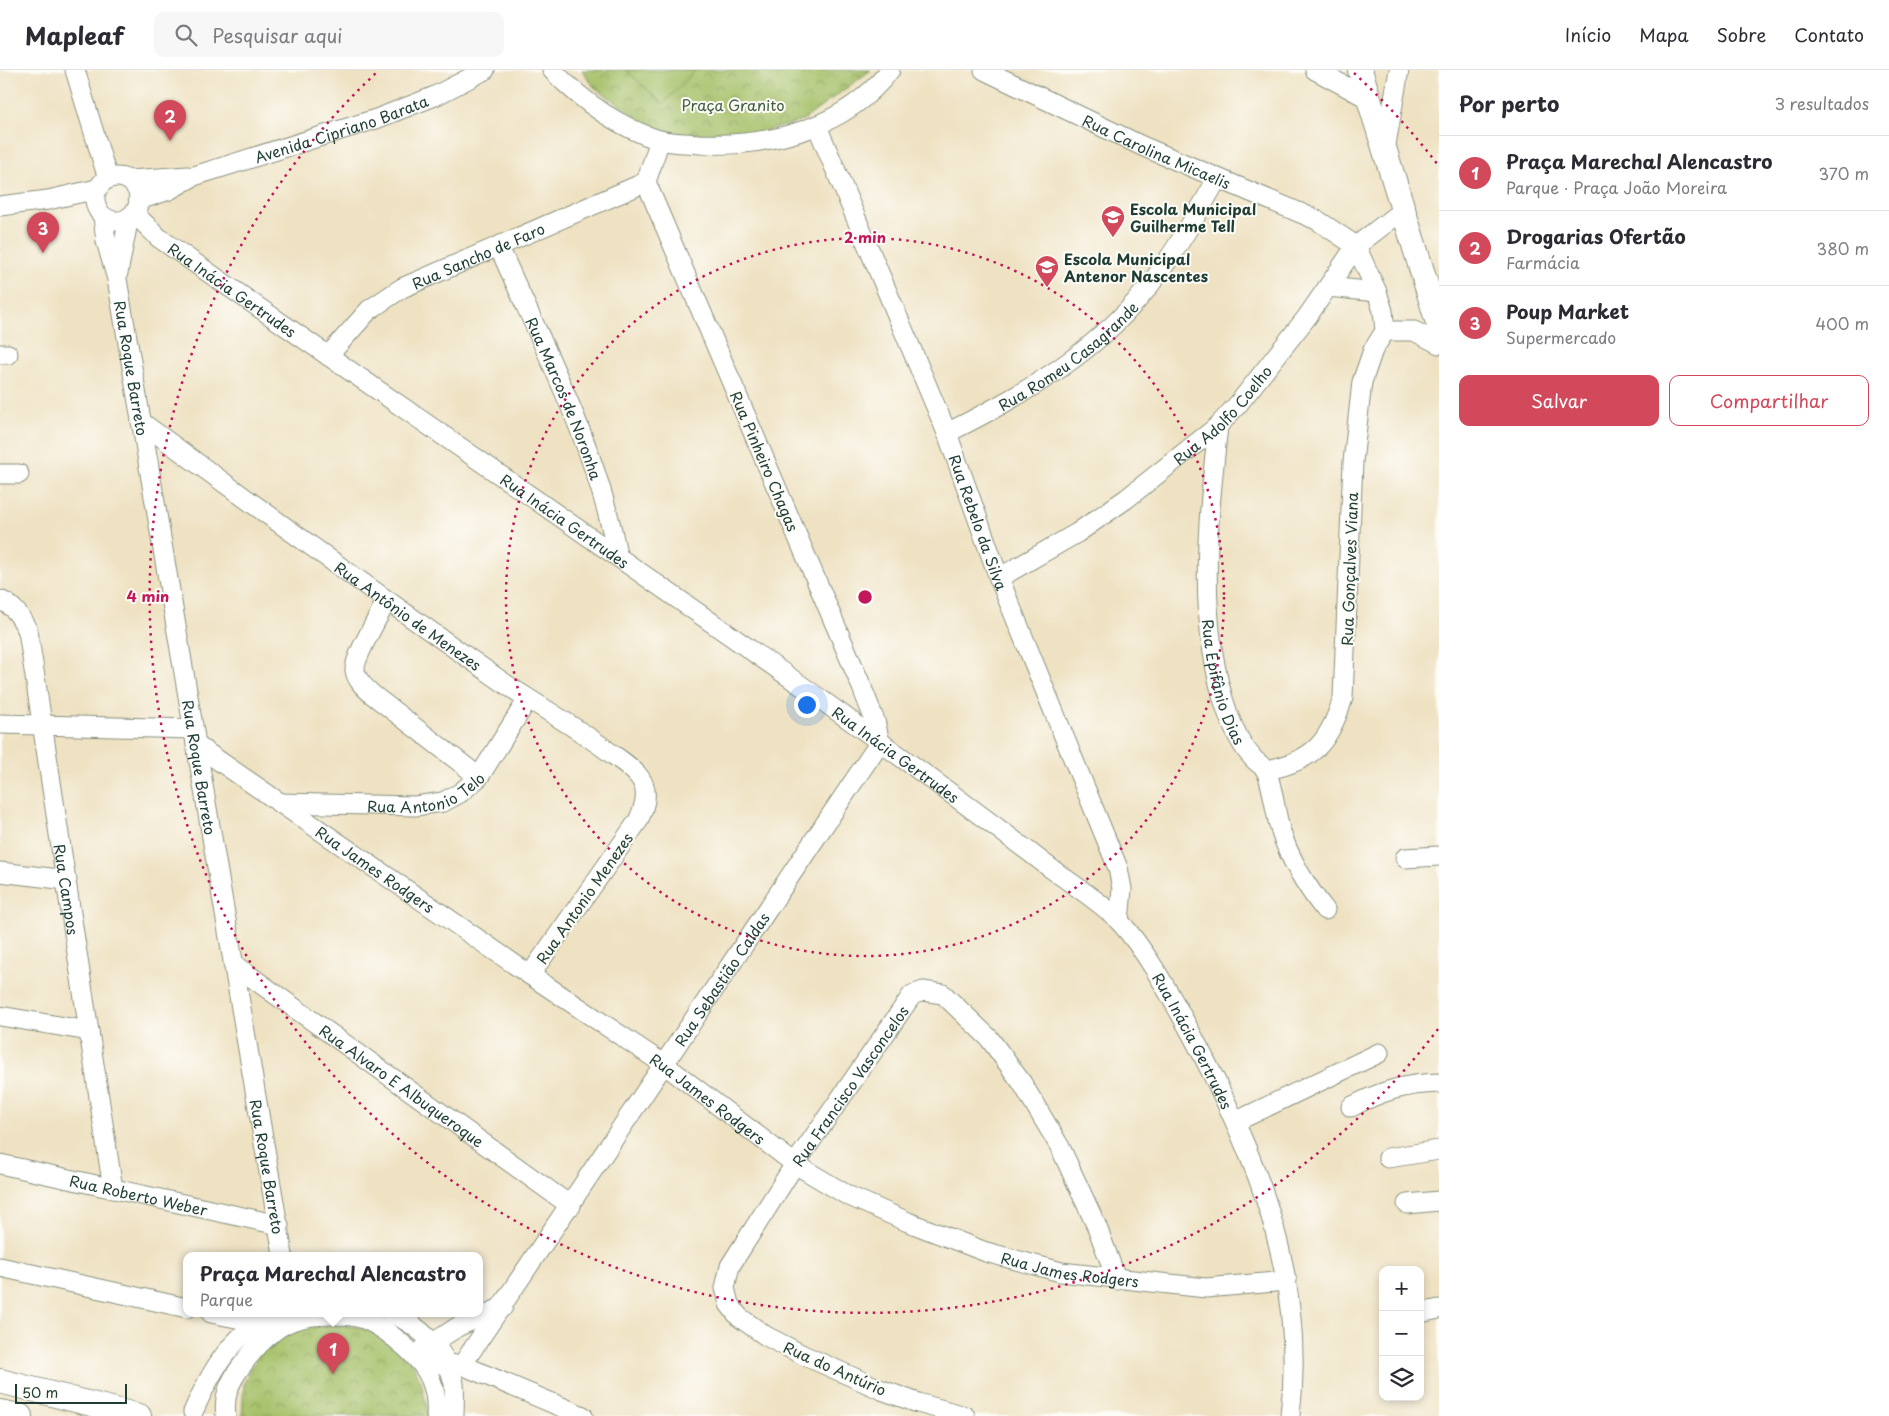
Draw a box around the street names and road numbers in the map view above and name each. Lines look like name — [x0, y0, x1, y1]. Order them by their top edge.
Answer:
street label: Avenida Cipriano Barata — [252, 88, 432, 168]
street label: Rua Carolina Micaelis — [1079, 108, 1235, 194]
street label: Rua Sancho de Faro — [408, 216, 548, 294]
street label: Rua Inácia Gertrudes — [164, 236, 302, 342]
street label: Rua Romeu Casagrande — [993, 296, 1143, 416]
street label: Rua Roque Barreto — [109, 299, 155, 437]
street label: Rua Marcos de Noronha — [521, 313, 609, 483]
street label: Rua Adolfo Coelho — [1167, 360, 1277, 469]
street label: Rua Pinheiro Chagas — [725, 387, 805, 535]
street label: Rua Rebelo da Silva — [944, 451, 1015, 594]
street label: Rua Inácia Gertrudes — [496, 467, 634, 573]
street label: Rua Gonçalves Viana — [1335, 491, 1363, 646]
street label: Rua Antônio de Menezes — [330, 555, 487, 676]
street label: Rua Epifânio Dias — [1197, 618, 1251, 749]
street label: Rua Roque Barreto — [177, 698, 223, 836]
street label: Rua Inácia Gertrudes — [828, 700, 965, 808]
street label: Rua Antonio Telo — [367, 766, 489, 818]
street label: Rua James Rodgers — [312, 820, 440, 918]
street label: Rua Antonio Menezes — [530, 827, 638, 968]
street label: Rua Campos — [49, 842, 86, 937]
street label: Rua Sebastião Caldas — [668, 907, 774, 1050]
street label: Rua Inácia Gertrudes — [1148, 968, 1239, 1113]
street label: Rua Francisco Vasconcelos — [785, 1000, 913, 1171]
street label: Rua Alvaro E Albuqueroque — [315, 1018, 489, 1152]
street label: Rua James Rodgers — [646, 1047, 771, 1149]
street label: Rua Roque Barreto — [245, 1097, 291, 1236]
street label: Rua Roberto Weber — [67, 1168, 210, 1221]
street label: Rua James Rodgers — [999, 1245, 1140, 1292]
street label: Rua do Antúrio — [780, 1335, 890, 1401]

